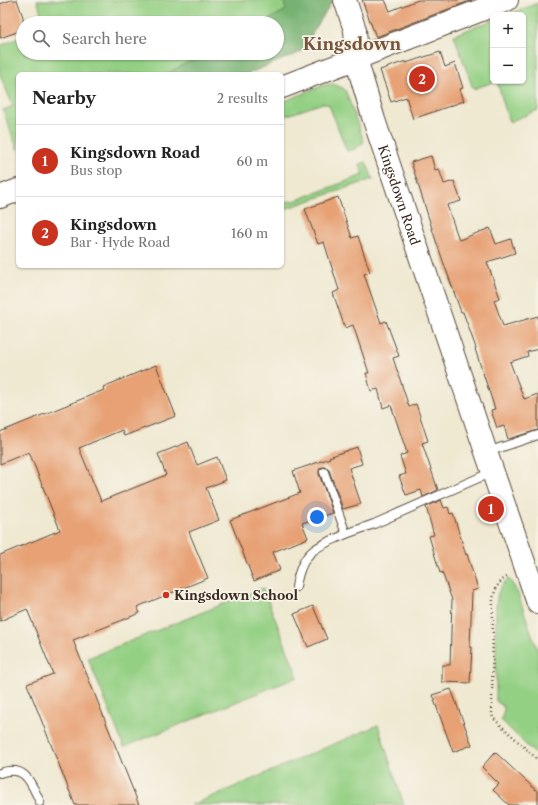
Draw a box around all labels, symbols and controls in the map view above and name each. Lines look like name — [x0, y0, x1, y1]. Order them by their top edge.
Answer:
map controls — [490, 12, 526, 84]
button: + — [490, 12, 526, 48]
search box — [16, 16, 284, 60]
icon: search — [30, 27, 52, 49]
text: Search here — [62, 29, 147, 48]
district label: Kingsdown — [303, 34, 402, 54]
button: − — [490, 48, 526, 84]
pin: 2 — [409, 64, 435, 94]
text: Nearby — [32, 88, 96, 108]
text: 2 results — [217, 90, 268, 106]
text: Kingsdown Road — [70, 143, 200, 162]
street label: Kingsdown Road — [375, 143, 424, 247]
text: 1 — [42, 153, 48, 169]
text: 60 m — [237, 153, 268, 169]
text: Bus stop — [70, 162, 122, 178]
text: Kingsdown — [70, 215, 157, 234]
text: 2 — [41, 225, 49, 241]
text: 160 m — [231, 225, 268, 241]
text: Bar · Hyde Road — [70, 234, 170, 250]
pin: 1 — [478, 494, 504, 524]
your location — [307, 507, 327, 527]
place label: Kingsdown School — [174, 587, 298, 603]
marker: Kingsdown School — [161, 590, 171, 600]

